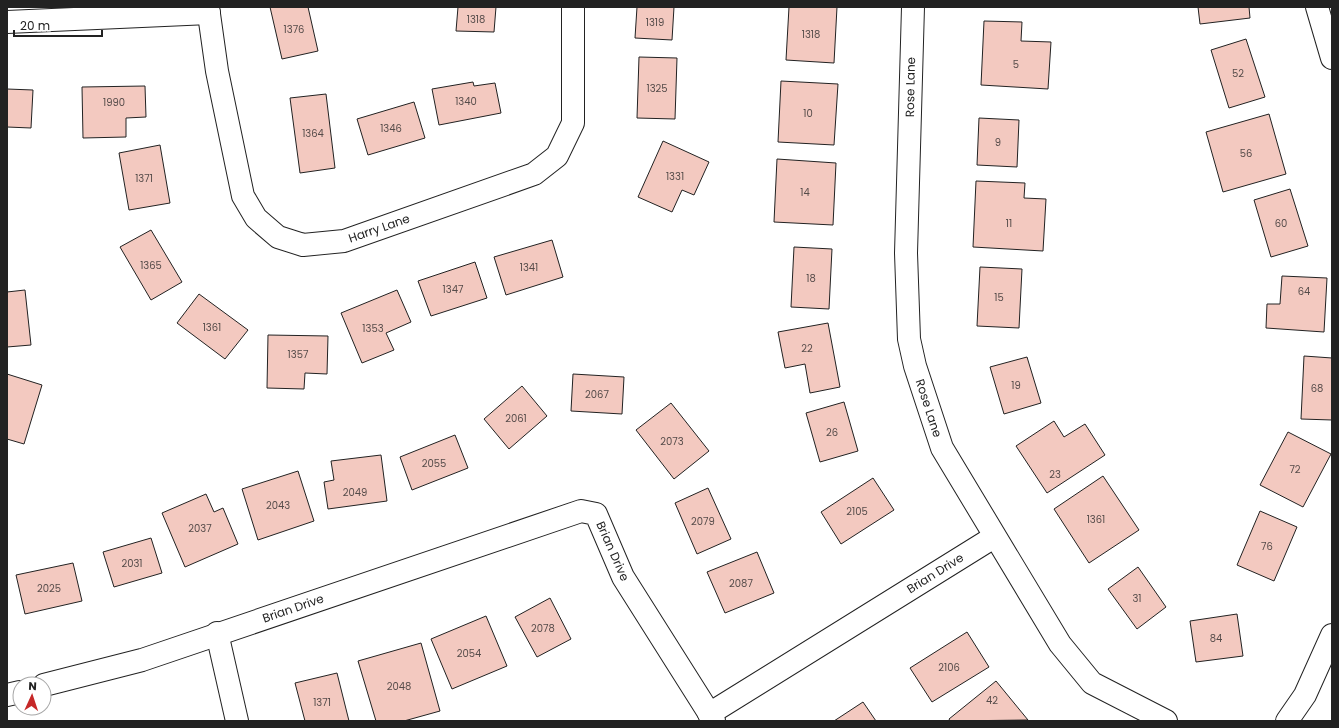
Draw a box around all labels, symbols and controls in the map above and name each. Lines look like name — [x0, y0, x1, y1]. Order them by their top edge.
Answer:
scale bar — [14, 12, 102, 38]
house number: 1318 — [467, 12, 485, 27]
house number: 1319 — [646, 15, 664, 30]
text: 20 m — [20, 17, 50, 34]
house number: 1376 — [284, 22, 304, 37]
house number: 1318 — [802, 27, 820, 42]
street label: Rose Lane — [901, 57, 919, 117]
house number: 5 — [1013, 57, 1019, 72]
house number: 52 — [1232, 66, 1244, 81]
house number: 1325 — [646, 81, 668, 96]
house number: 1340 — [455, 94, 477, 109]
house number: 1990 — [103, 95, 125, 110]
house number: 10 — [803, 106, 813, 121]
house number: 1346 — [380, 121, 402, 136]
house number: 1364 — [302, 126, 324, 141]
house number: 9 — [995, 135, 1001, 150]
house number: 56 — [1240, 146, 1252, 161]
house number: 1331 — [666, 169, 684, 184]
house number: 1371 — [135, 171, 153, 186]
house number: 14 — [800, 185, 810, 200]
street label: Harry Lane — [346, 210, 412, 246]
house number: 11 — [1006, 216, 1012, 231]
house number: 60 — [1275, 216, 1287, 231]
house number: 1365 — [140, 258, 162, 273]
house number: 1341 — [520, 260, 538, 275]
house number: 18 — [806, 271, 816, 286]
house number: 1347 — [443, 282, 464, 297]
house number: 64 — [1298, 284, 1310, 299]
house number: 15 — [994, 290, 1004, 305]
house number: 1361 — [203, 320, 221, 335]
house number: 1353 — [362, 321, 384, 336]
house number: 22 — [801, 341, 813, 356]
house number: 1357 — [288, 347, 309, 362]
street label: Rose Lane — [912, 377, 946, 439]
house number: 19 — [1011, 378, 1021, 393]
house number: 68 — [1311, 381, 1323, 396]
house number: 2067 — [585, 387, 609, 402]
house number: 2061 — [505, 411, 527, 426]
house number: 26 — [826, 425, 838, 440]
house number: 2073 — [660, 434, 684, 449]
house number: 2055 — [422, 456, 446, 471]
house number: 72 — [1289, 462, 1301, 477]
house number: 23 — [1049, 467, 1061, 482]
house number: 2049 — [343, 485, 367, 500]
house number: 2043 — [266, 498, 290, 513]
house number: 2105 — [846, 504, 868, 519]
house number: 1361 — [1087, 512, 1105, 527]
house number: 2079 — [691, 514, 715, 529]
street label: Brian Drive — [592, 518, 634, 584]
house number: 2037 — [188, 521, 212, 536]
house number: 76 — [1261, 539, 1273, 554]
street label: Brian Drive — [903, 549, 967, 597]
house number: 2031 — [121, 556, 143, 571]
house number: 2087 — [729, 576, 753, 591]
house number: 2025 — [37, 581, 61, 596]
street label: Brian Drive — [260, 590, 326, 626]
house number: 31 — [1132, 591, 1142, 606]
house number: 2078 — [531, 621, 555, 636]
house number: 84 — [1210, 631, 1222, 646]
house number: 2054 — [457, 646, 481, 661]
house number: 2106 — [938, 660, 960, 675]
north arrow — [12, 676, 52, 716]
text: N — [28, 678, 37, 694]
house number: 2048 — [387, 679, 411, 694]
house number: 42 — [986, 693, 998, 708]
house number: 1371 — [313, 695, 331, 710]

